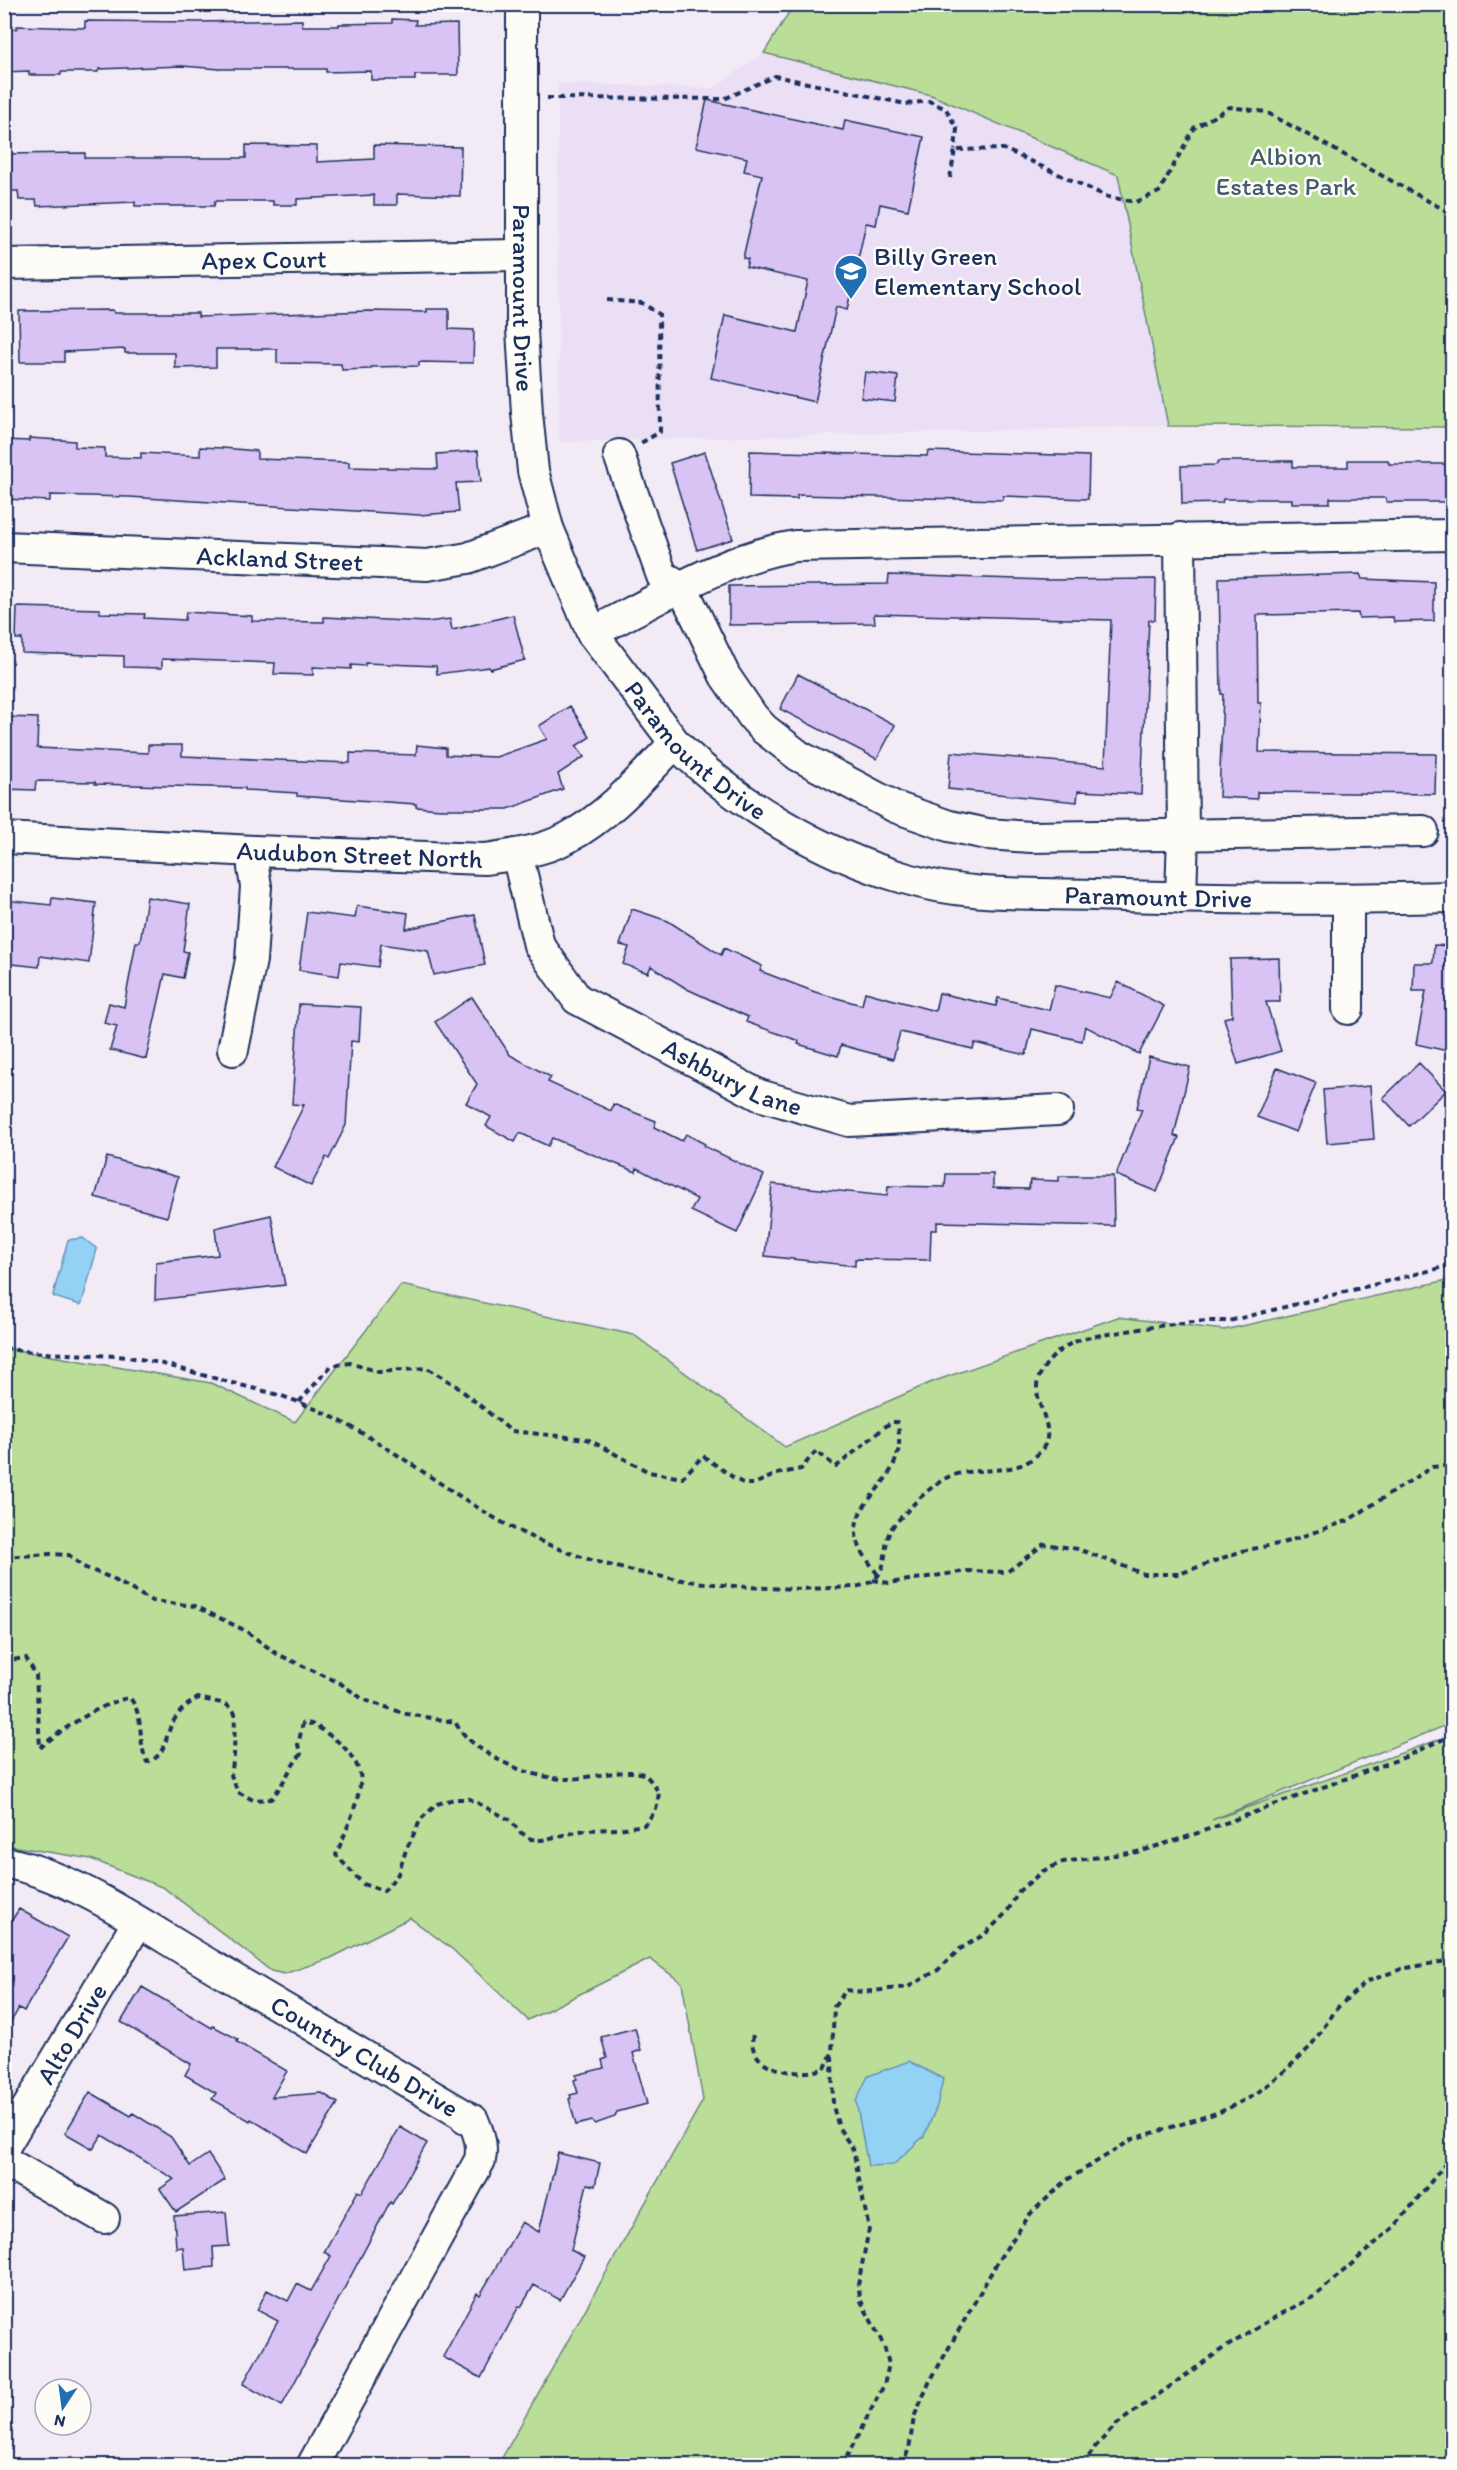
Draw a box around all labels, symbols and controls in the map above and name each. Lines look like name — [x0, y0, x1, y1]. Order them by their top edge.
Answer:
park label: Albion Estates Park — [1216, 140, 1357, 202]
street label: Paramount Drive — [506, 204, 542, 393]
place label: Billy Green Elementary School — [874, 240, 1081, 302]
street label: Apex Court — [201, 242, 327, 277]
school or university icon: Billy Green Elementary School — [833, 253, 869, 300]
street label: Ackland Street — [196, 539, 364, 578]
street label: Paramount Drive — [618, 674, 773, 827]
street label: Audubon Street North — [236, 834, 483, 875]
street label: Paramount Drive — [1064, 878, 1252, 914]
street label: Ashbury Lane — [657, 1031, 806, 1123]
street label: Alto Drive — [29, 1977, 114, 2090]
street label: Country Club Drive — [265, 1988, 464, 2124]
north arrow — [33, 2377, 93, 2437]
text: N — [52, 2411, 67, 2432]

